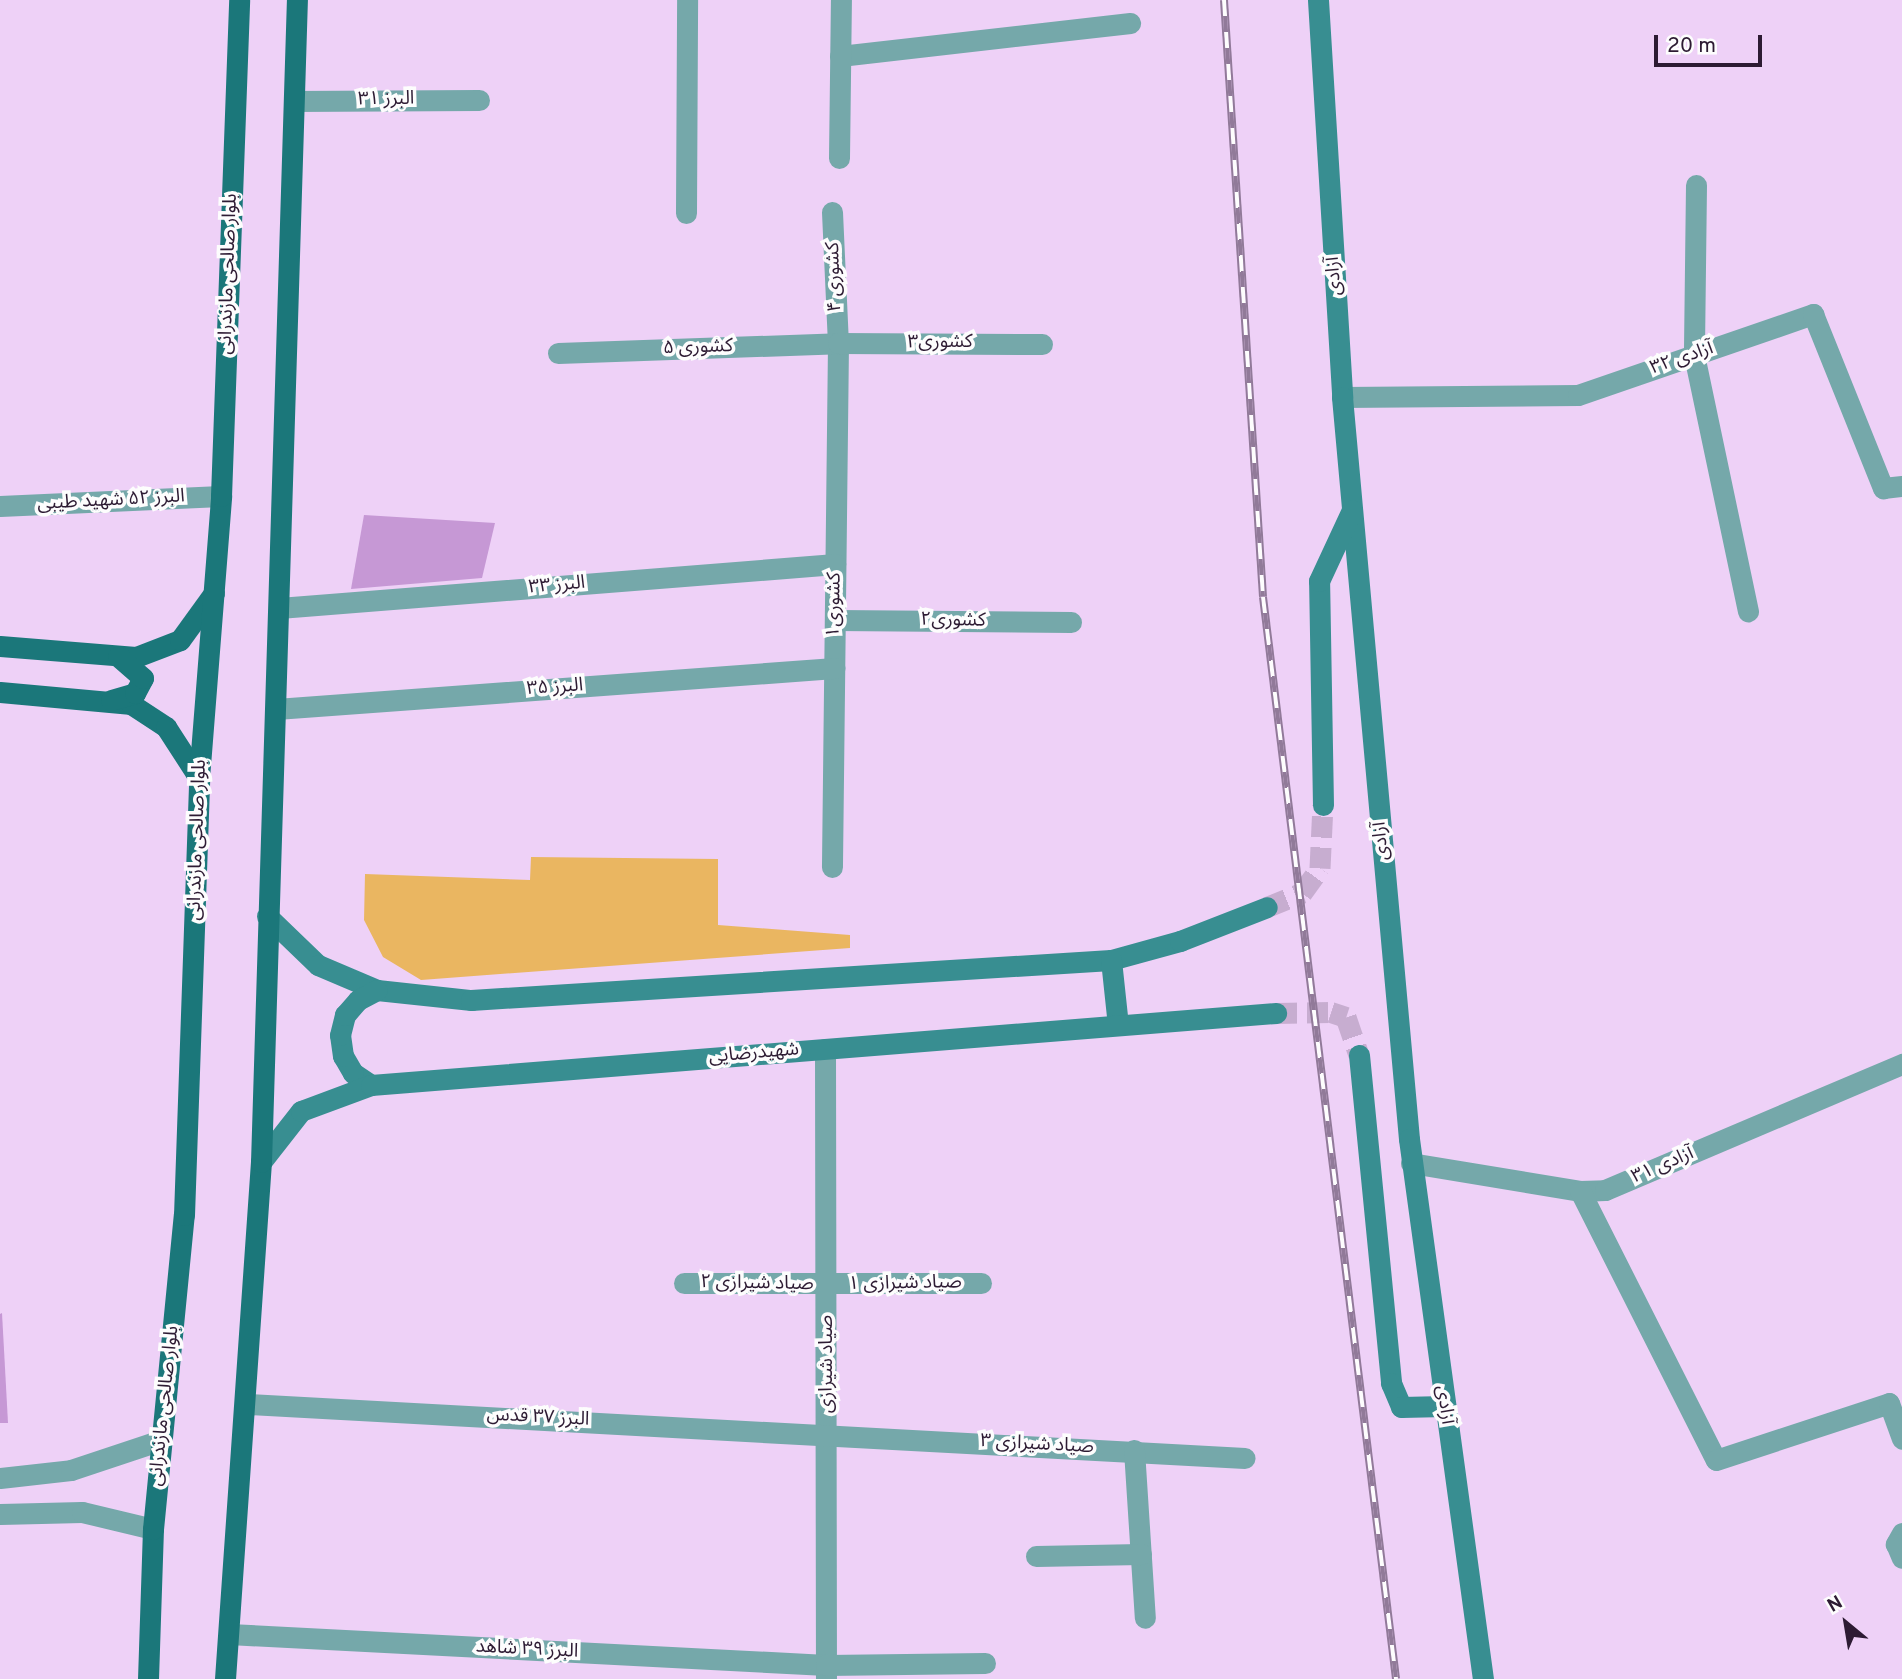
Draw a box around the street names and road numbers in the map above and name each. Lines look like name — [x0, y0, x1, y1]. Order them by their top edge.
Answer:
street label: البرز ۳۱ — [358, 89, 414, 111]
street label: بلوار صالحی مازندرانی — [215, 193, 243, 355]
street label: کشوری ۴ — [822, 242, 848, 312]
street label: آزادی — [1322, 256, 1348, 296]
street label: کشوری۳ — [907, 332, 973, 354]
street label: کشوری ۵ — [663, 335, 733, 361]
street label: آزادی ۳۲ — [1647, 338, 1717, 380]
street label: البرز ۵۲ شهید طیبی — [37, 486, 185, 516]
street label: البرز ۳۳ — [528, 572, 586, 600]
street label: کشوری۱ — [823, 572, 847, 638]
street label: کشوری۲ — [920, 609, 986, 633]
street label: البرز ۳۵ — [526, 675, 584, 701]
street label: بلوار صالحی مازندرانی — [184, 759, 212, 921]
street label: آزادی — [1369, 821, 1395, 861]
street label: شهیدرضایی — [708, 1039, 800, 1069]
street label: آزادی ۳۱ — [1629, 1143, 1697, 1189]
street label: صیاد شیرازی ۲ — [700, 1272, 814, 1296]
street label: صیاد شیرازی ۱ — [848, 1272, 962, 1296]
street label: صیاد شیرازی — [817, 1315, 839, 1413]
street label: بلوار صالحی مازندرانی — [145, 1325, 185, 1487]
street label: آزادی — [1430, 1384, 1458, 1426]
street label: البرز ۳۷ قدس — [486, 1404, 590, 1432]
street label: صیاد شیرازی ۳ — [980, 1431, 1094, 1459]
street label: البرز ۳۹ شاهد — [475, 1636, 579, 1664]

